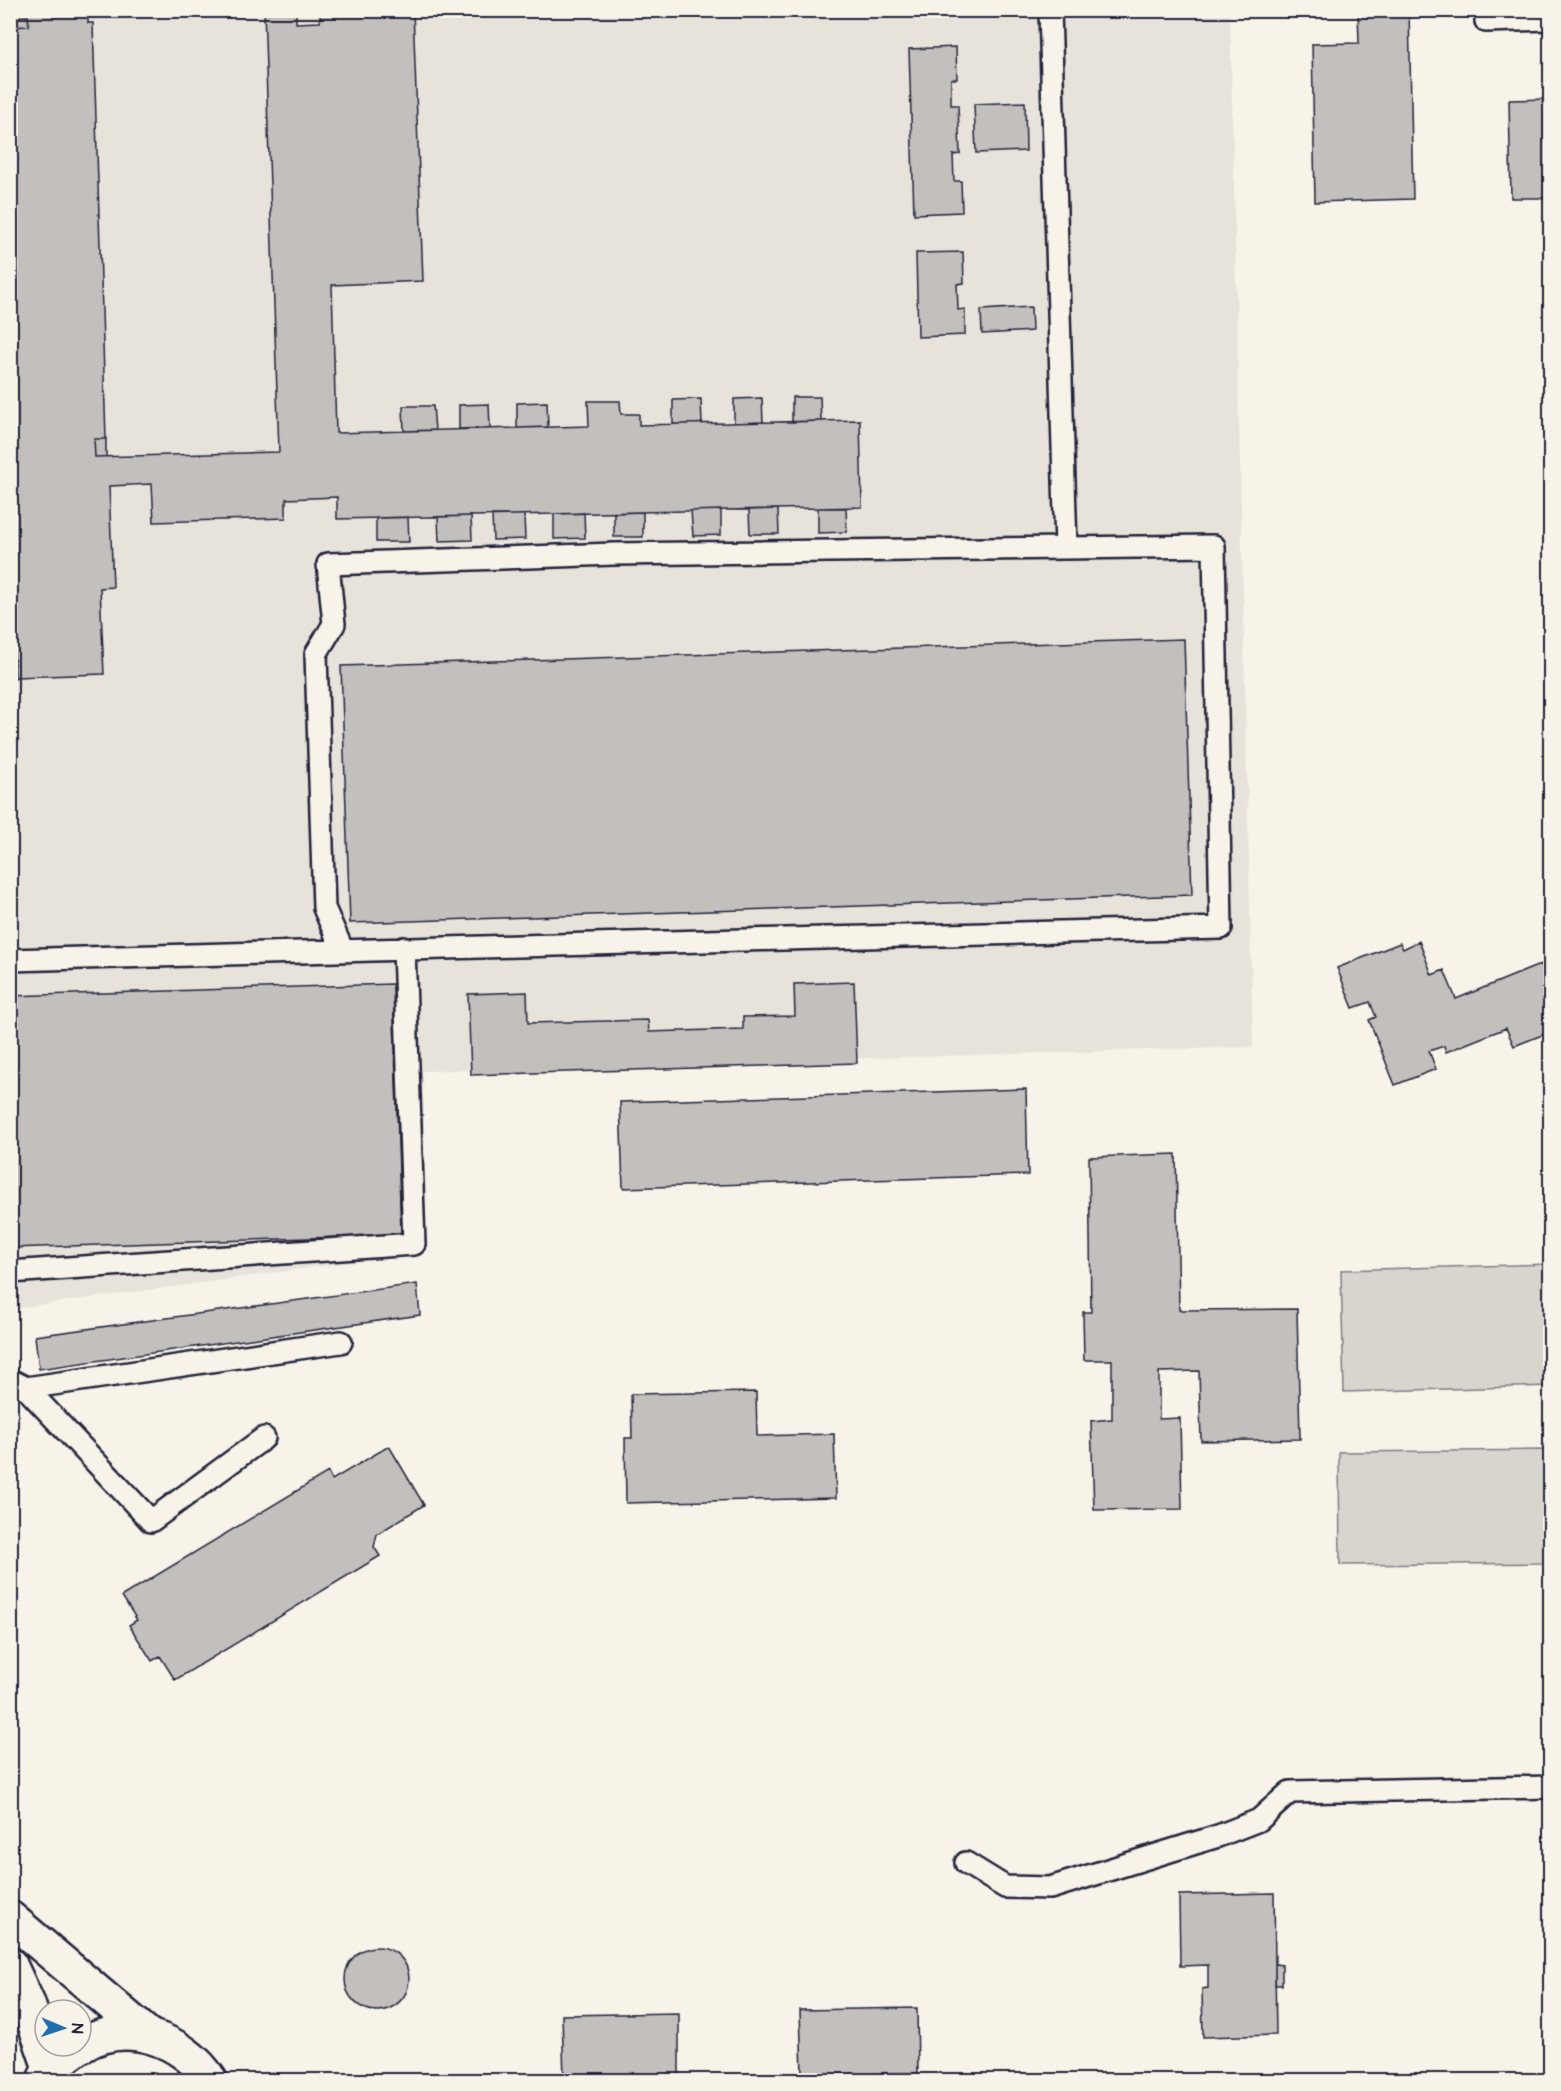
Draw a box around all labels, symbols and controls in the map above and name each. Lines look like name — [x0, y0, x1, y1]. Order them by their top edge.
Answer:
north arrow — [33, 1998, 93, 2058]
text: N — [66, 2023, 88, 2034]

